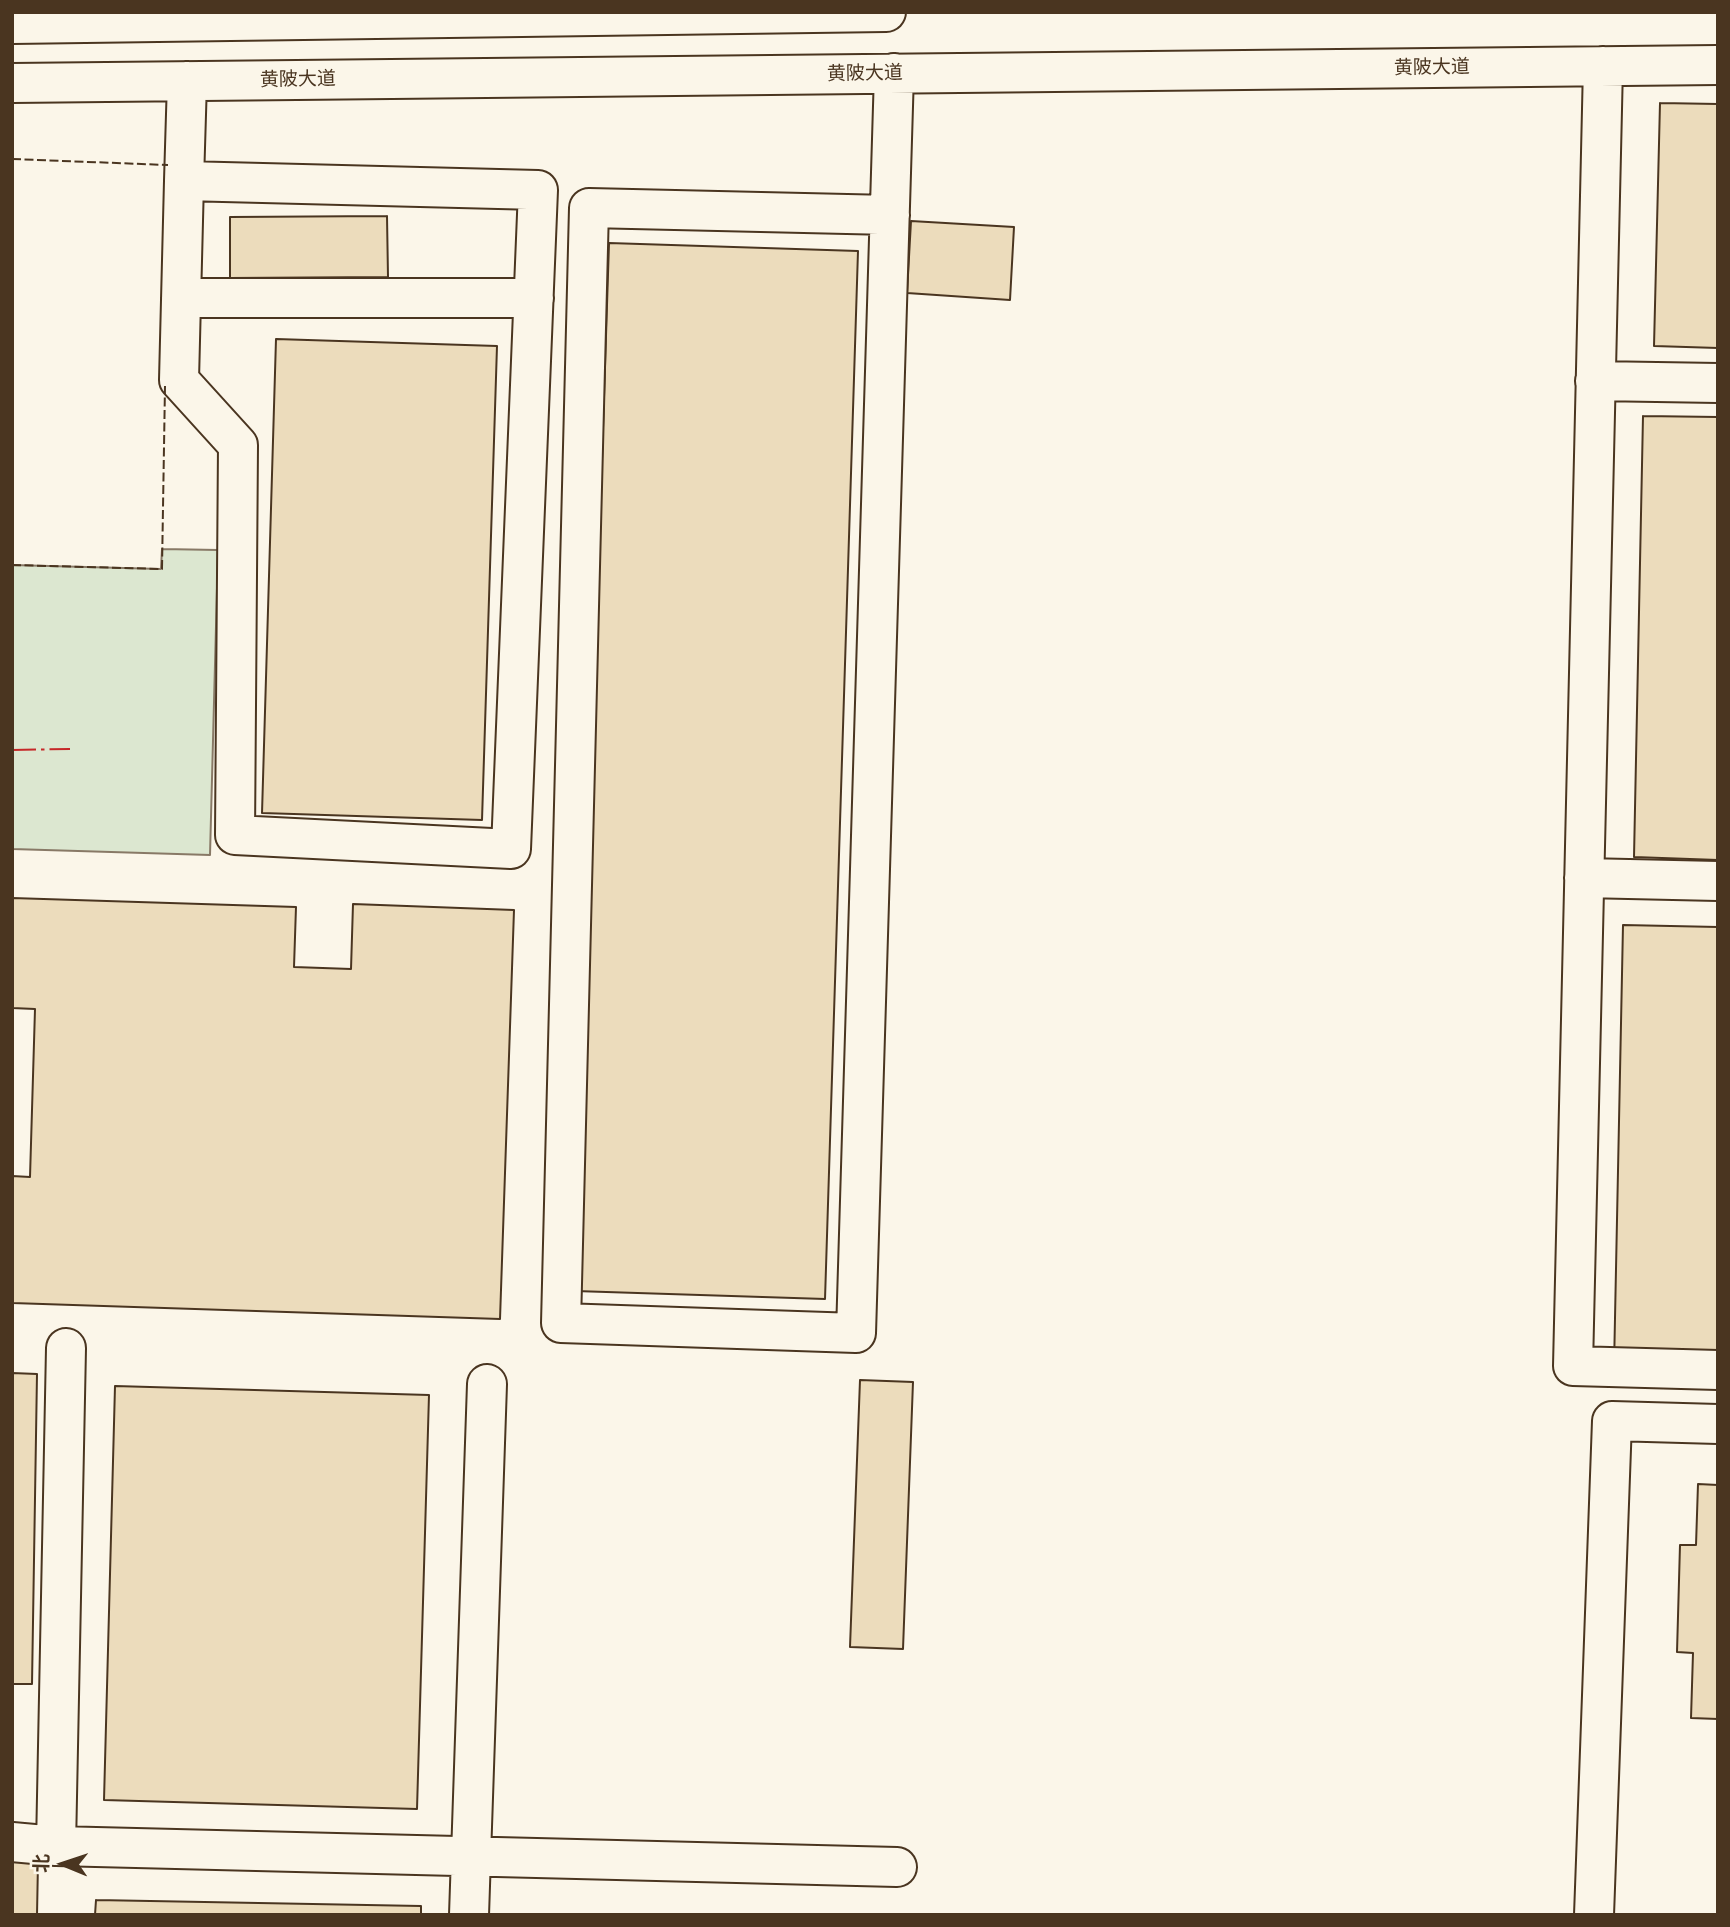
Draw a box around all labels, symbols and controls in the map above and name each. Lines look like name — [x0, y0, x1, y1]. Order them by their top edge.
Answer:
street label: 黄陂大道 — [1394, 56, 1470, 80]
street label: 黄陂大道 — [827, 62, 903, 86]
street label: 黄陂大道 — [260, 68, 336, 92]
north arrow — [28, 1829, 98, 1899]
text: 北 — [31, 1853, 52, 1873]

